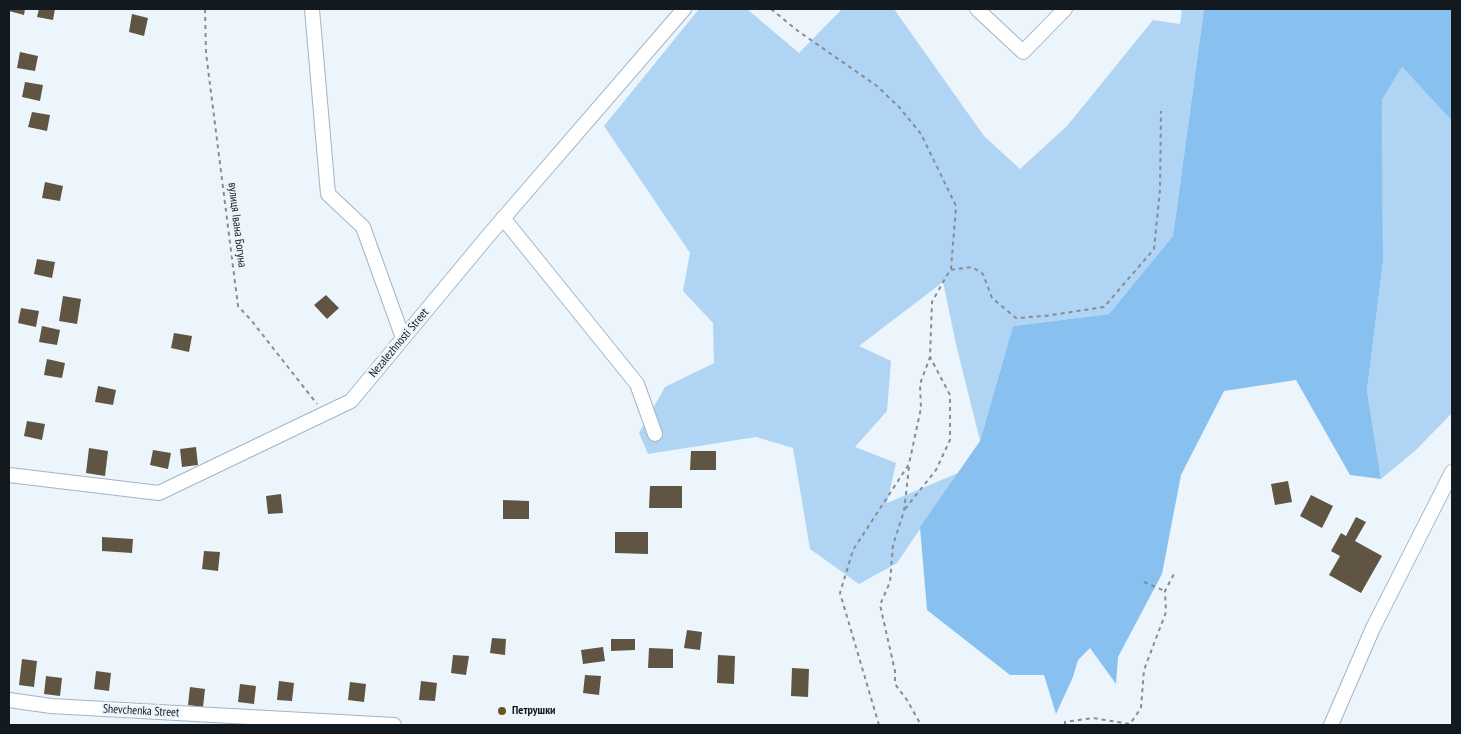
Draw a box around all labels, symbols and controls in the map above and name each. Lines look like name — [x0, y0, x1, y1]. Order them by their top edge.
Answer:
street label: вулиця Івана Богуна — [225, 182, 249, 268]
street label: Nezalezhnosti Street — [366, 306, 432, 380]
street label: Shevchenka Street — [102, 702, 180, 720]
place label: Петрушки — [512, 704, 555, 718]
marker: Петрушки — [496, 705, 508, 717]

